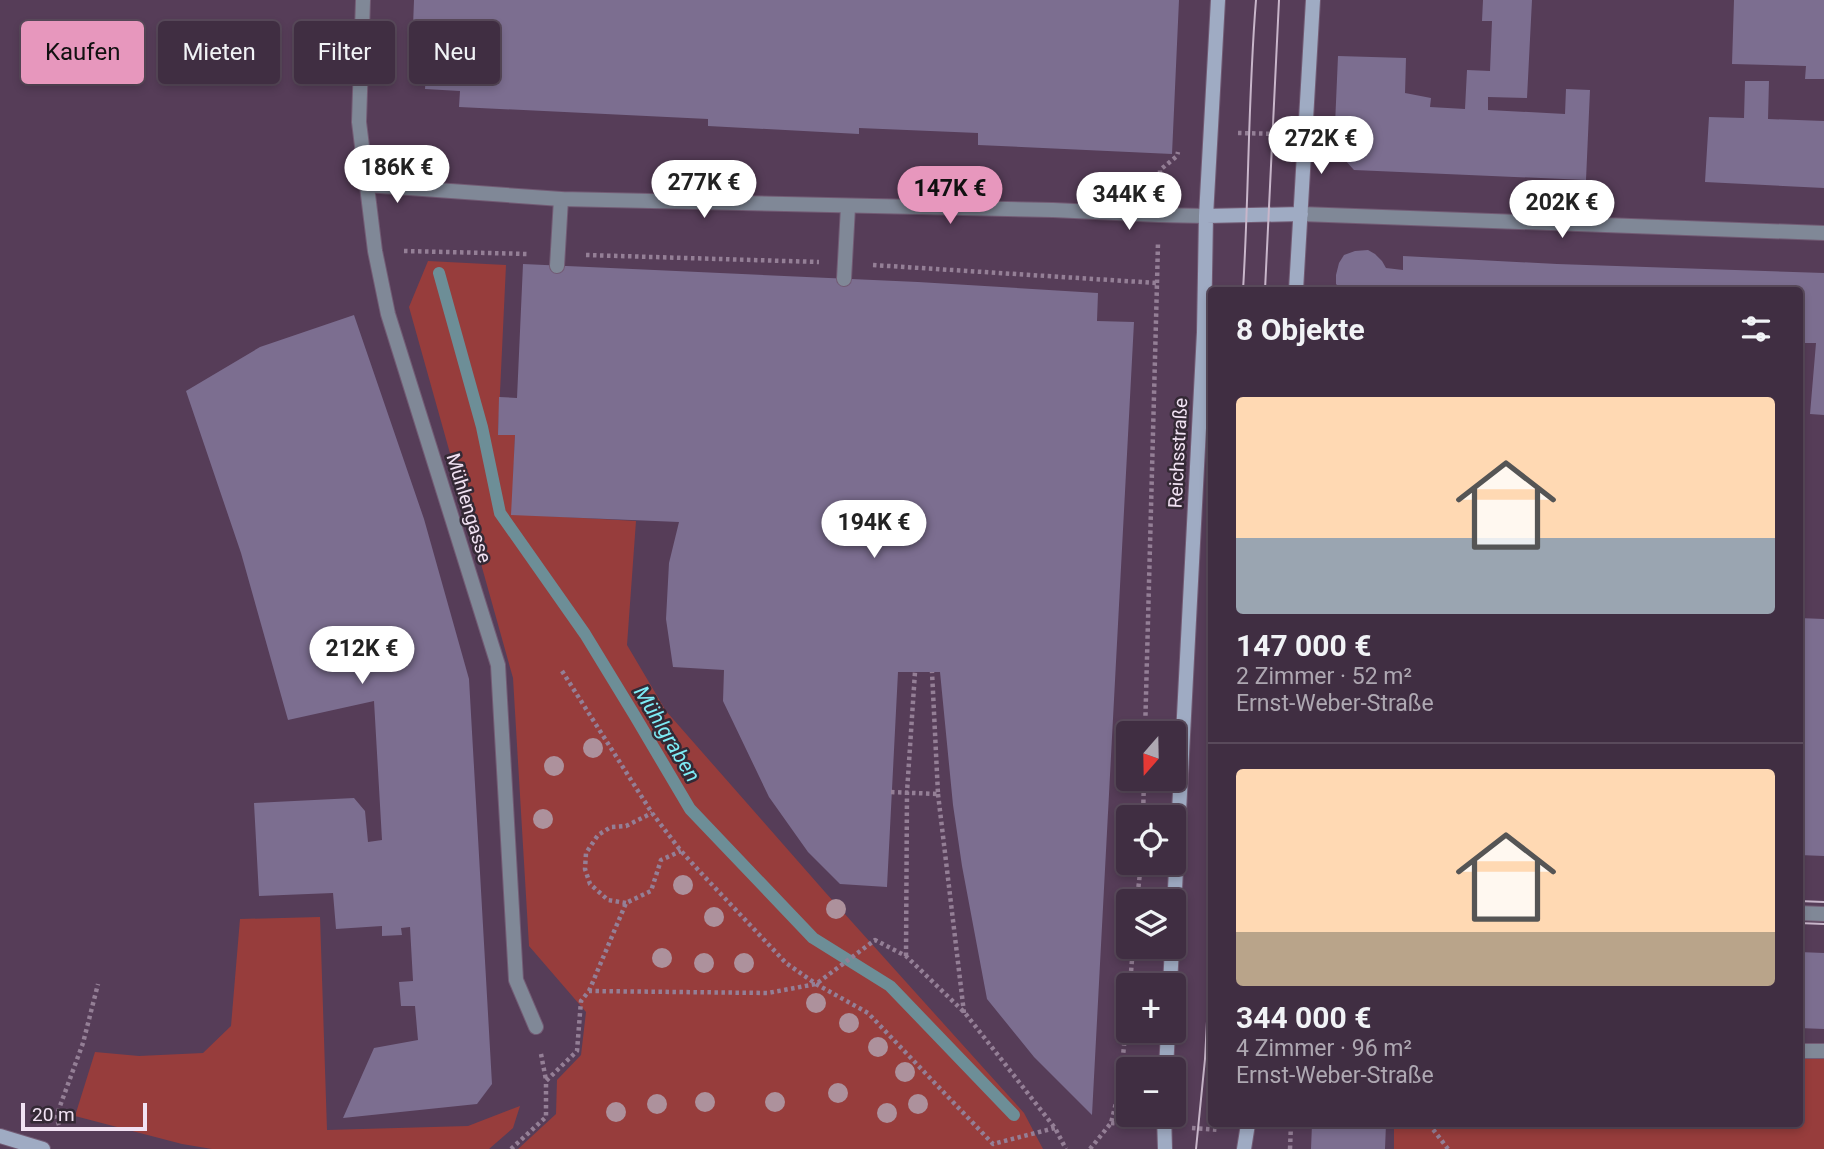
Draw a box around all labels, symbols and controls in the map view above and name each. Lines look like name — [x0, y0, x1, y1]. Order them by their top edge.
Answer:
chip: Kaufen — [21, 21, 144, 84]
chip: Mieten — [158, 21, 280, 84]
chip: Filter — [294, 21, 395, 84]
chip: Neu — [409, 21, 500, 84]
pin: 272K € — [1264, 116, 1378, 176]
text: 272K € — [1284, 125, 1358, 152]
pin: 186K € — [340, 146, 454, 205]
text: 186K € — [360, 154, 434, 181]
pin: 277K € — [647, 160, 761, 220]
pin: 147K € — [893, 166, 1007, 226]
text: 277K € — [667, 169, 741, 196]
pin: 344K € — [1072, 173, 1186, 232]
text: 147K € — [913, 175, 987, 202]
pin: 202K € — [1505, 180, 1619, 240]
text: 344K € — [1092, 181, 1166, 208]
text: 202K € — [1525, 189, 1599, 216]
icon: filters — [1737, 310, 1775, 348]
text: 8 Objekte — [1236, 312, 1365, 347]
street label: Reichsstraße — [1164, 397, 1192, 509]
icon: home — [1443, 442, 1569, 568]
street label: Mühlengasse — [441, 450, 497, 566]
pin: 194K € — [817, 500, 931, 560]
text: 194K € — [837, 509, 911, 536]
pin: 212K € — [305, 626, 419, 686]
text: 147 000 € — [1236, 628, 1371, 663]
text: 212K € — [325, 635, 399, 662]
text: 2 Zimmer · 52 m² — [1236, 663, 1412, 690]
water label: Mühlgraben — [629, 682, 705, 786]
text: Ernst-Weber-Straße — [1236, 690, 1434, 717]
north arrow — [1116, 721, 1186, 791]
map controls — [1116, 721, 1186, 1127]
button: locate — [1116, 805, 1186, 875]
icon: home — [1443, 814, 1569, 940]
button: layers — [1116, 889, 1186, 959]
button: + — [1116, 973, 1186, 1043]
text: 344 000 € — [1236, 1000, 1371, 1035]
text: 4 Zimmer · 96 m² — [1236, 1035, 1412, 1062]
button: − — [1116, 1057, 1186, 1127]
text: Ernst-Weber-Straße — [1236, 1062, 1434, 1089]
scale bar — [21, 1100, 147, 1132]
text: 20 m — [32, 1103, 75, 1126]

